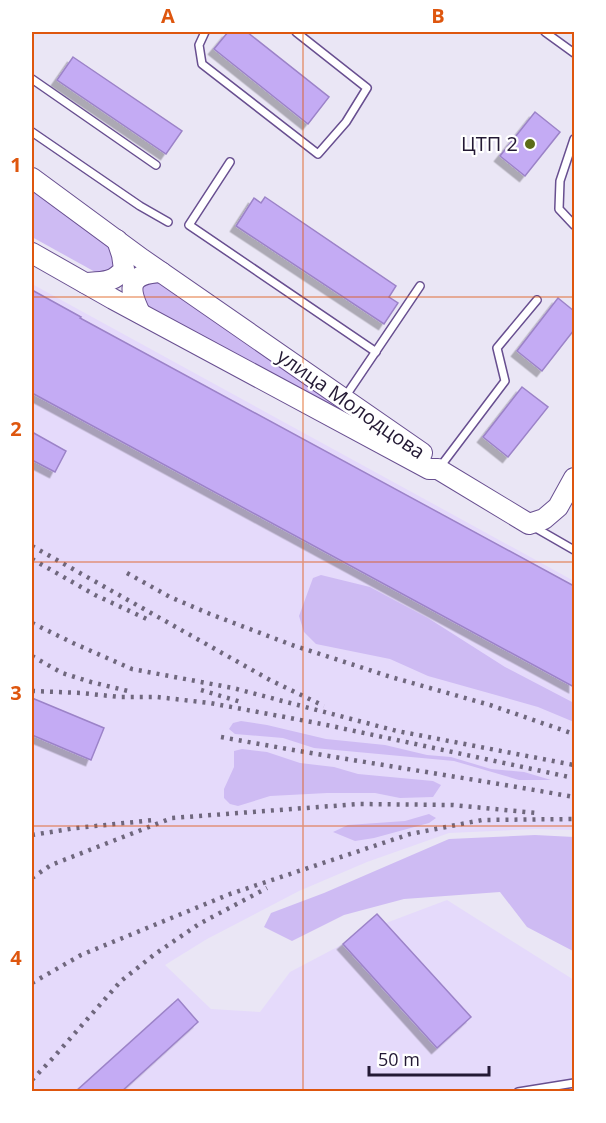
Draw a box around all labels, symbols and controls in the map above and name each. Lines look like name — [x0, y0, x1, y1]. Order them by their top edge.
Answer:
text: A — [161, 2, 175, 29]
text: B — [431, 2, 445, 29]
place label: ЦТП 2 — [461, 130, 518, 157]
marker: ЦТП 2 — [523, 137, 537, 151]
text: 1 — [10, 151, 22, 178]
street label: улица Молодцова — [272, 342, 431, 465]
text: 2 — [10, 415, 22, 442]
text: 3 — [10, 679, 22, 706]
text: 4 — [10, 944, 22, 971]
scale bar — [369, 1039, 489, 1077]
text: 50 m — [378, 1047, 420, 1071]

